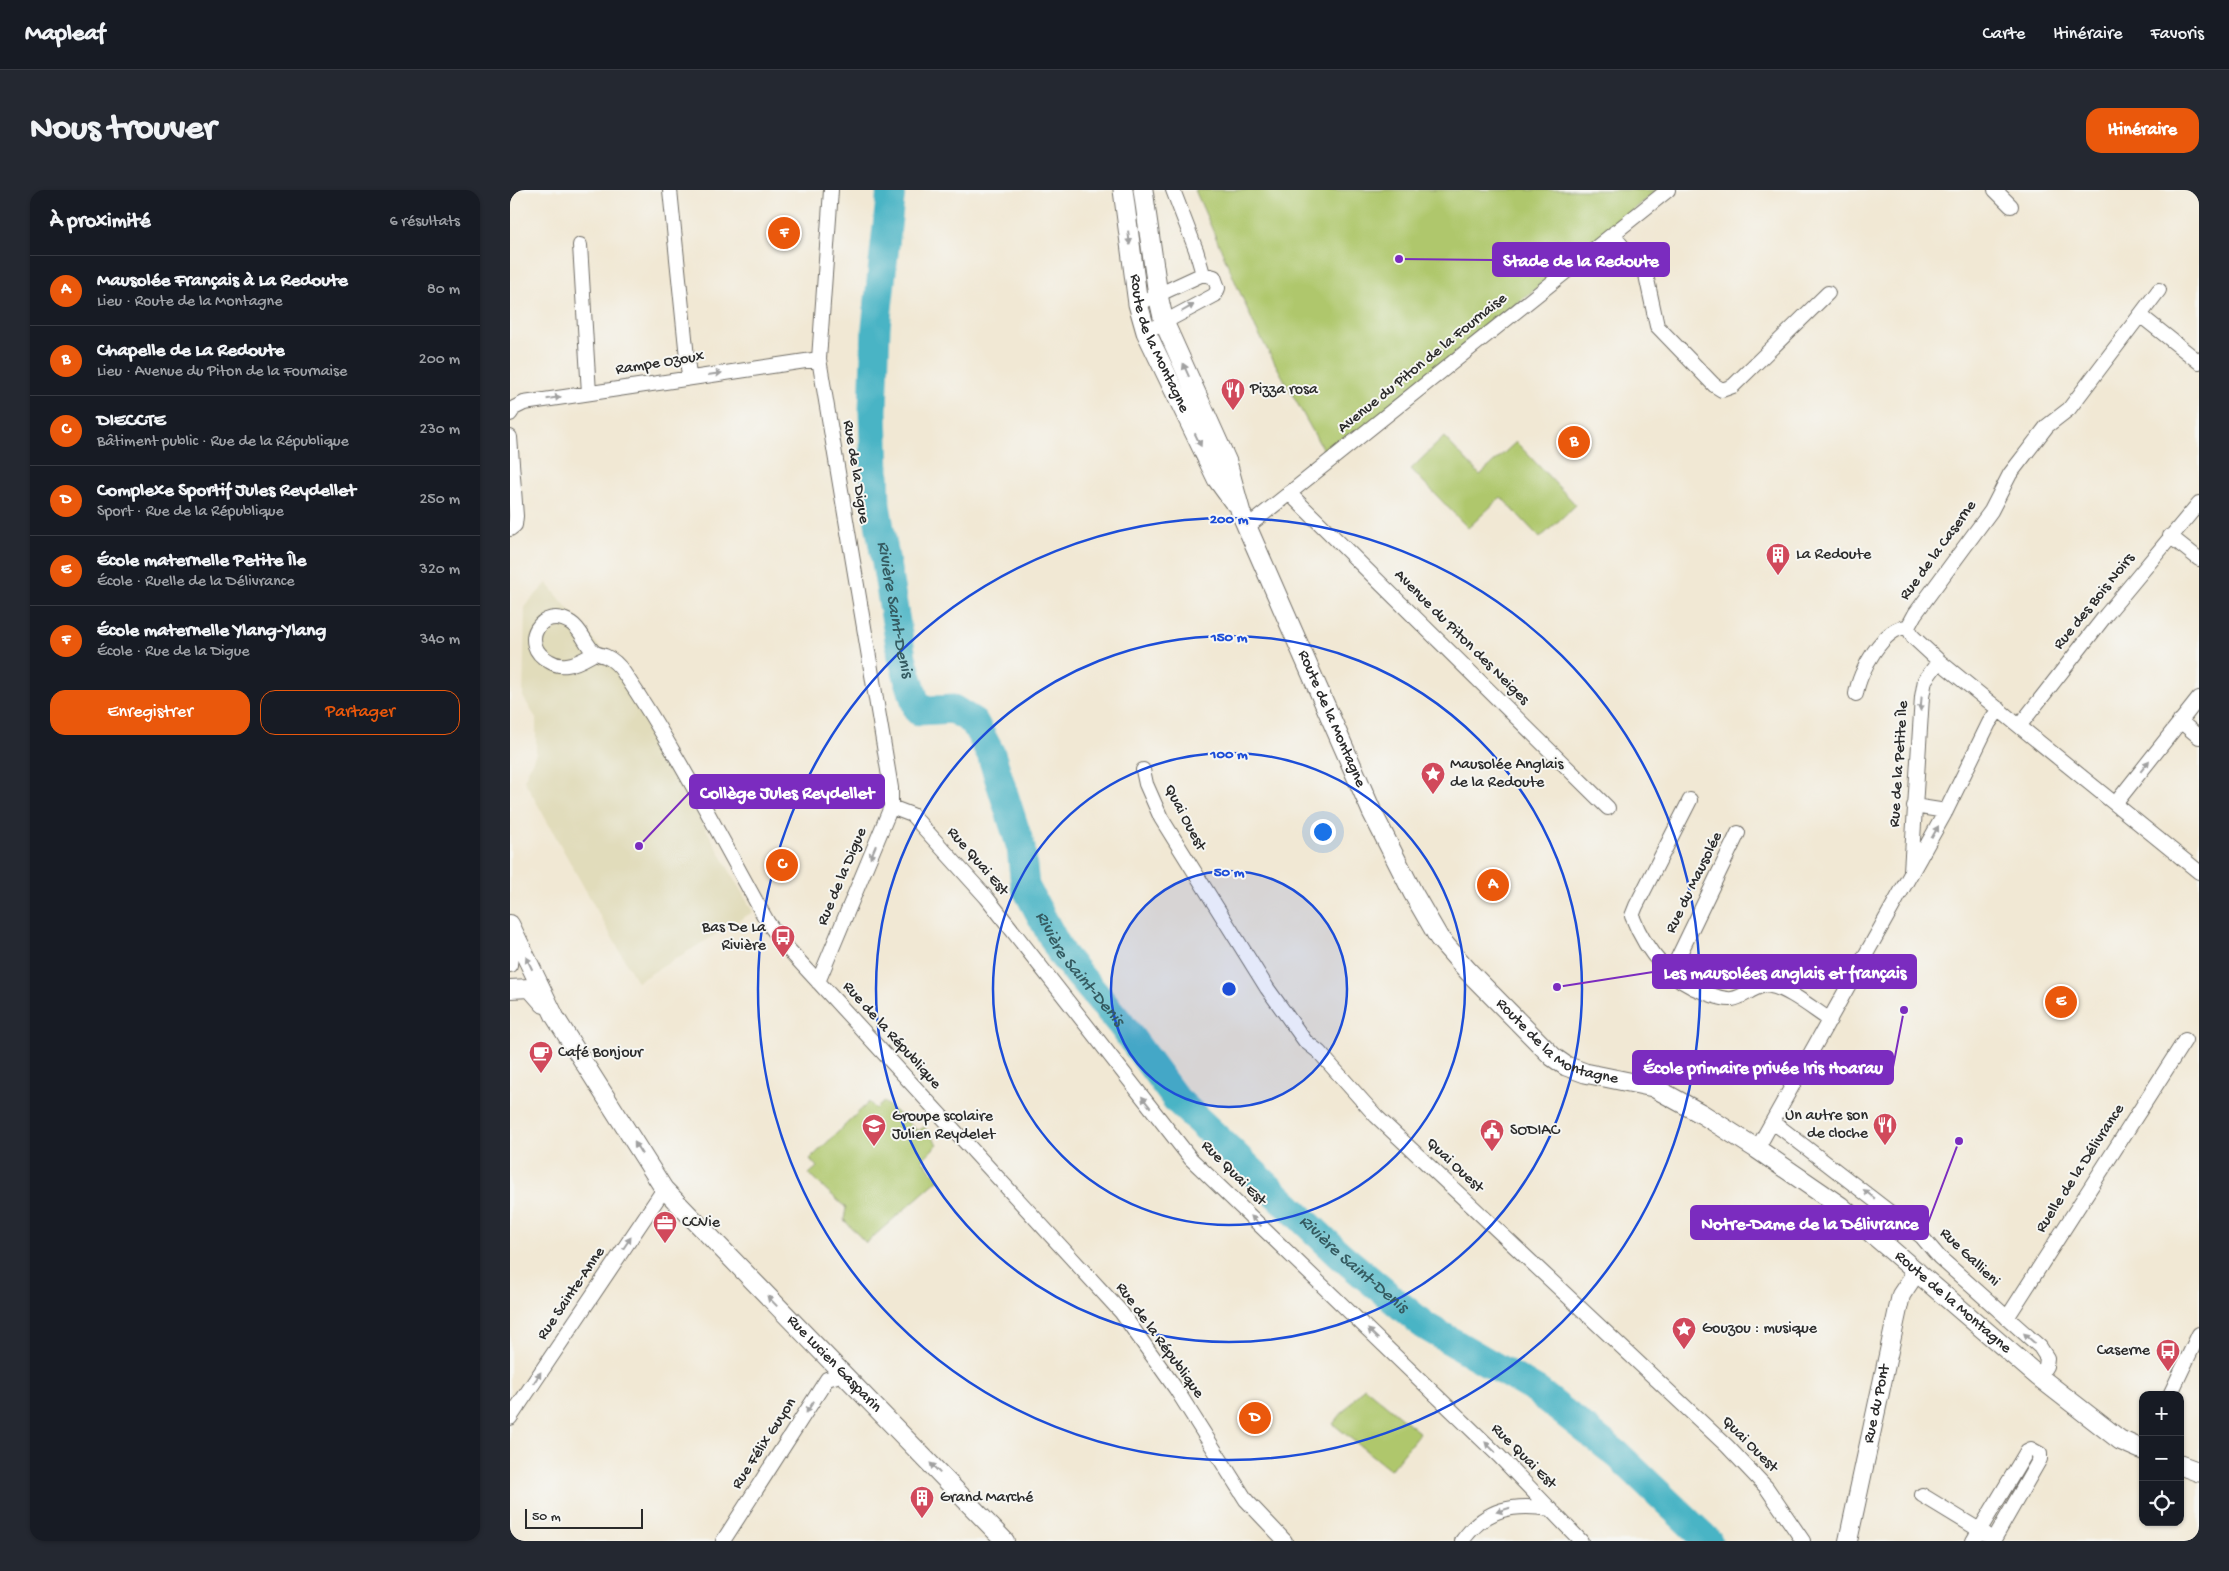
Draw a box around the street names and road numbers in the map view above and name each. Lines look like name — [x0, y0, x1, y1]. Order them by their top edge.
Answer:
street label: Route de la Montagne — [1125, 273, 1194, 417]
street label: Avenue du Piton de la Fournaise — [1334, 289, 1512, 438]
street label: Rampe Ozoux — [614, 348, 706, 380]
street label: Rue de la Digue — [837, 419, 873, 526]
street label: Rue de la Caserne — [1896, 497, 1982, 605]
street label: Rue des Bois Noirs — [2050, 549, 2140, 654]
street label: Avenue du Piton des Neiges — [1389, 566, 1533, 710]
street label: Route de la Montagne — [1293, 647, 1370, 791]
street label: Rue de la Petite Île — [1885, 699, 1914, 828]
street label: Quai Ouest — [1159, 782, 1210, 856]
street label: Rue Quai Est — [942, 824, 1013, 901]
street label: Rue de la Digue — [814, 825, 872, 929]
street label: Rue du Mausolée — [1662, 829, 1728, 937]
street label: Rue de la République — [838, 978, 945, 1094]
street label: Route de la Montagne — [1491, 995, 1621, 1089]
street label: Ruelle de la Délivrance — [2032, 1101, 2130, 1237]
street label: Quai Ouest — [1421, 1134, 1488, 1199]
street label: Rue Quai Est — [1196, 1137, 1271, 1212]
street label: Rue Gallieni — [1935, 1225, 2003, 1291]
street label: Rue Sainte-Anne — [534, 1243, 610, 1344]
street label: Route de la Montagne — [1890, 1247, 2015, 1359]
street label: Rue de la République — [1111, 1279, 1208, 1403]
street label: Rue Lucien Gasparin — [782, 1312, 886, 1417]
street label: Rue du Pont — [1860, 1362, 1896, 1445]
street label: Rue Félix Guyon — [728, 1394, 802, 1493]
street label: Quai Ouest — [1717, 1413, 1782, 1478]
street label: Rue Quai Est — [1486, 1420, 1561, 1495]

